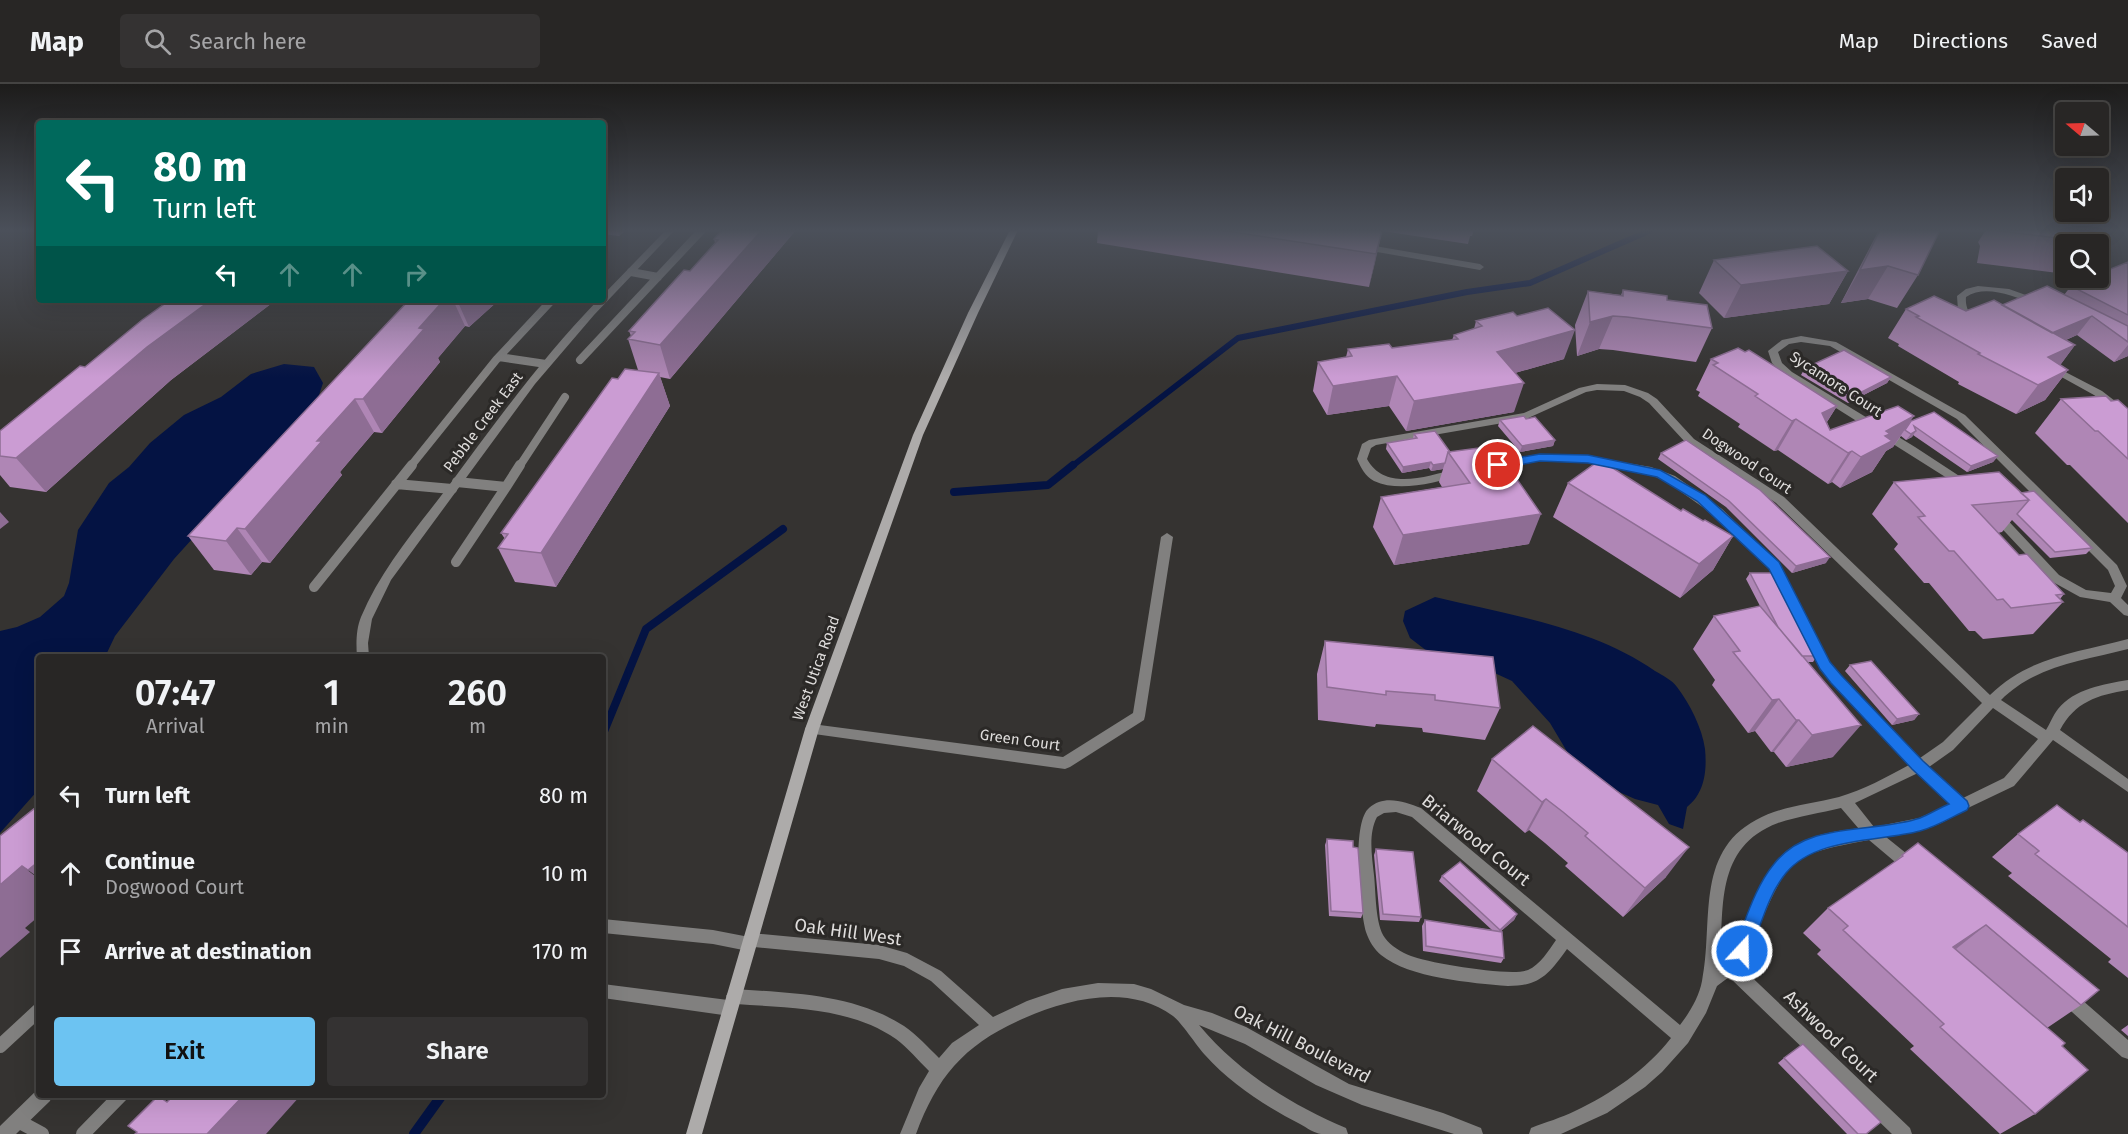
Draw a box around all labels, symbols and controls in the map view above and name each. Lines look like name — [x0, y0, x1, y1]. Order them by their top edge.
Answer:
search box — [120, 14, 540, 68]
text: Map — [30, 25, 84, 58]
icon: search — [141, 25, 174, 58]
text: Search here — [189, 28, 307, 55]
text: Map — [1839, 28, 1879, 54]
text: Directions — [1912, 28, 2008, 54]
text: Saved — [2041, 28, 2098, 54]
north arrow — [2055, 102, 2109, 156]
map controls — [2055, 102, 2109, 288]
text: 80 m — [153, 142, 247, 192]
icon: left — [54, 144, 132, 222]
button: sound — [2055, 168, 2109, 222]
text: Turn left — [153, 193, 256, 225]
button: search — [2055, 234, 2109, 288]
icon: left — [210, 258, 243, 291]
icon: ahead — [273, 258, 306, 291]
icon: ahead — [336, 258, 369, 291]
icon: right — [399, 258, 432, 291]
street label: Sycamore Court — [1786, 347, 1886, 421]
street label: Pebble Creek East — [440, 368, 527, 476]
street label: Dogwood Court — [1699, 424, 1796, 498]
pin — [1472, 439, 1523, 490]
icon: arrive — [1481, 448, 1514, 481]
street label: West Utica Road — [789, 613, 843, 723]
text: 07:47 — [135, 671, 216, 715]
text: 1 — [324, 671, 340, 715]
text: 260 — [448, 671, 507, 715]
text: Arrival — [146, 714, 205, 738]
text: min — [315, 714, 349, 738]
text: m — [469, 714, 486, 738]
street label: Green Court — [979, 725, 1062, 755]
icon: left — [54, 779, 87, 812]
text: Turn left — [105, 782, 190, 809]
text: 80 m — [539, 782, 588, 809]
street label: Briarwood Court — [1417, 789, 1535, 891]
text: Continue — [105, 848, 195, 875]
icon: ahead — [54, 857, 87, 890]
text: 10 m — [542, 860, 588, 887]
text: Dogwood Court — [105, 875, 244, 899]
street label: Oak Hill West — [793, 914, 904, 950]
position arrow — [1710, 919, 1774, 983]
icon: arrive — [54, 935, 87, 968]
text: Arrive at destination — [105, 938, 312, 965]
text: 170 m — [532, 938, 588, 965]
street label: Ashwood Court — [1779, 985, 1883, 1087]
street label: Oak Hill Boulevard — [1230, 1000, 1374, 1088]
button: Exit — [54, 1017, 315, 1086]
button: Share — [327, 1017, 588, 1086]

